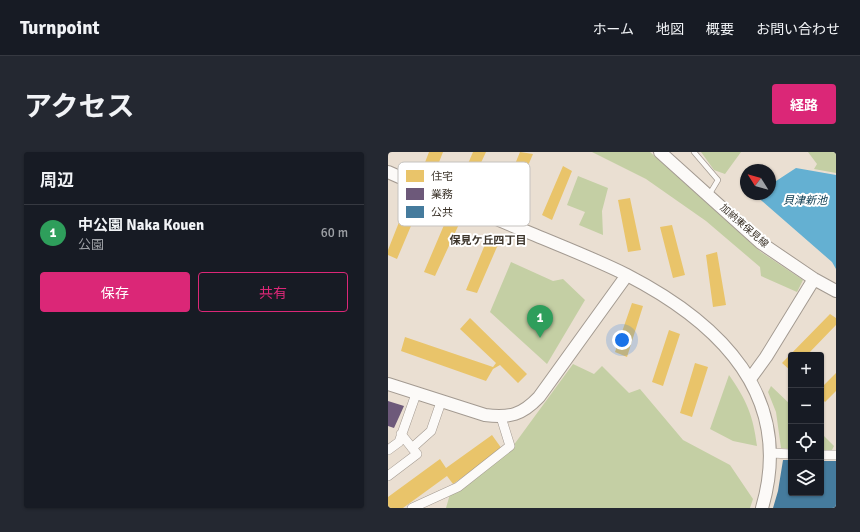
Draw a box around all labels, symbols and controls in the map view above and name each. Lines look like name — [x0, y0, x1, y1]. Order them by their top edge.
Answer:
text: Turnpoint — [20, 16, 100, 40]
text: ホーム — [592, 21, 634, 38]
text: 地図 — [656, 21, 684, 38]
text: 概要 — [706, 21, 734, 38]
text: お問い合わせ — [756, 21, 840, 38]
button: 経路 — [772, 84, 836, 124]
text: アクセス — [24, 90, 135, 124]
legend — [398, 162, 530, 226]
north arrow — [740, 164, 776, 200]
text: 周辺 — [40, 170, 74, 191]
text: 住宅 — [431, 170, 453, 183]
text: 業務 — [431, 188, 453, 201]
water label: 貝津新池 — [783, 194, 828, 207]
street label: 加納東保見線 — [717, 202, 771, 250]
text: 公共 — [431, 206, 453, 219]
text: 中公園 Naka Kouen — [78, 216, 204, 234]
text: 1 — [49, 225, 57, 241]
text: 60 m — [321, 225, 348, 241]
district label: 保見ケ丘四丁目 — [450, 234, 527, 247]
text: 公園 — [78, 237, 104, 253]
button: 保存 — [40, 272, 190, 312]
button: 共有 — [198, 272, 348, 312]
pin: 1 — [527, 305, 553, 338]
your location — [612, 330, 632, 350]
map controls — [788, 352, 824, 496]
button: + — [788, 352, 824, 388]
button: − — [788, 388, 824, 424]
button: locate — [788, 424, 824, 460]
button: layers — [788, 460, 824, 496]

